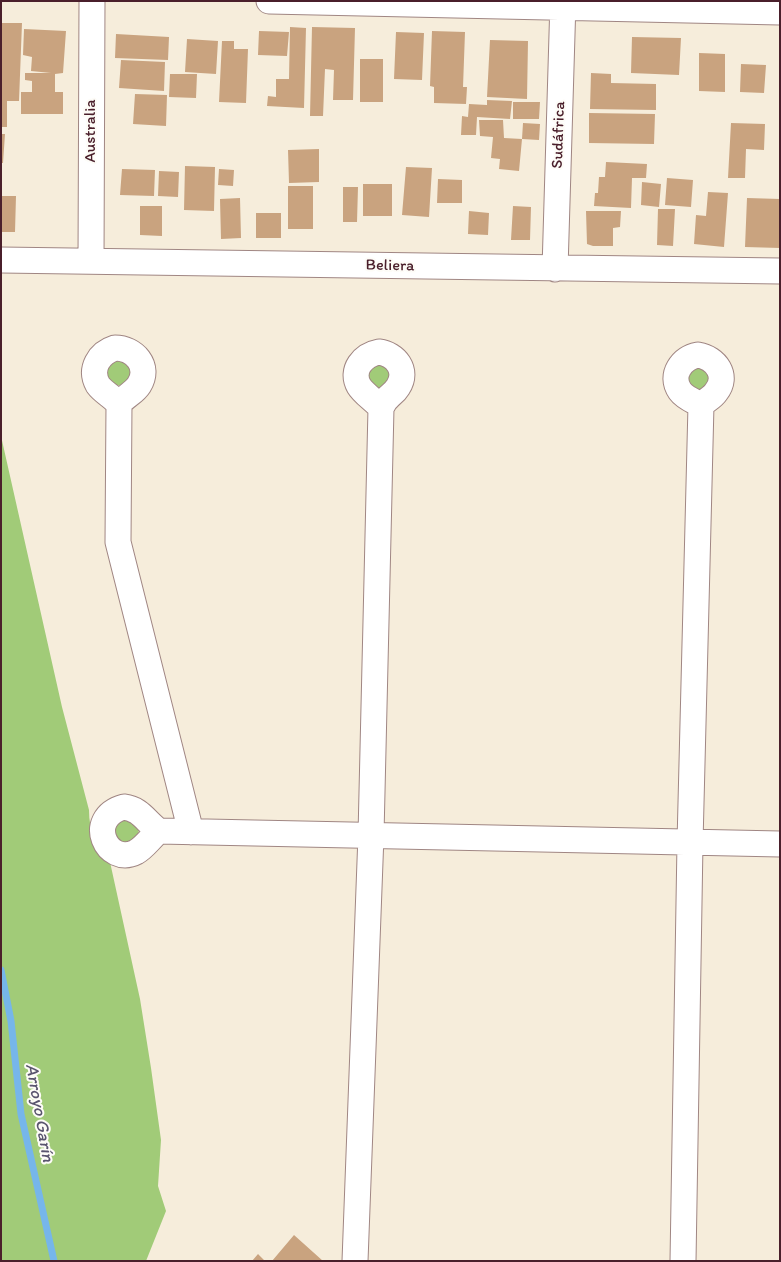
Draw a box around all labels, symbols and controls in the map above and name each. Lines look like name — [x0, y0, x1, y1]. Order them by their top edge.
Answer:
street label: Australia — [81, 99, 101, 163]
street label: Sudáfrica — [548, 101, 570, 169]
street label: Beliera — [366, 256, 414, 276]
water label: Arroyo Garín — [20, 1062, 58, 1164]

